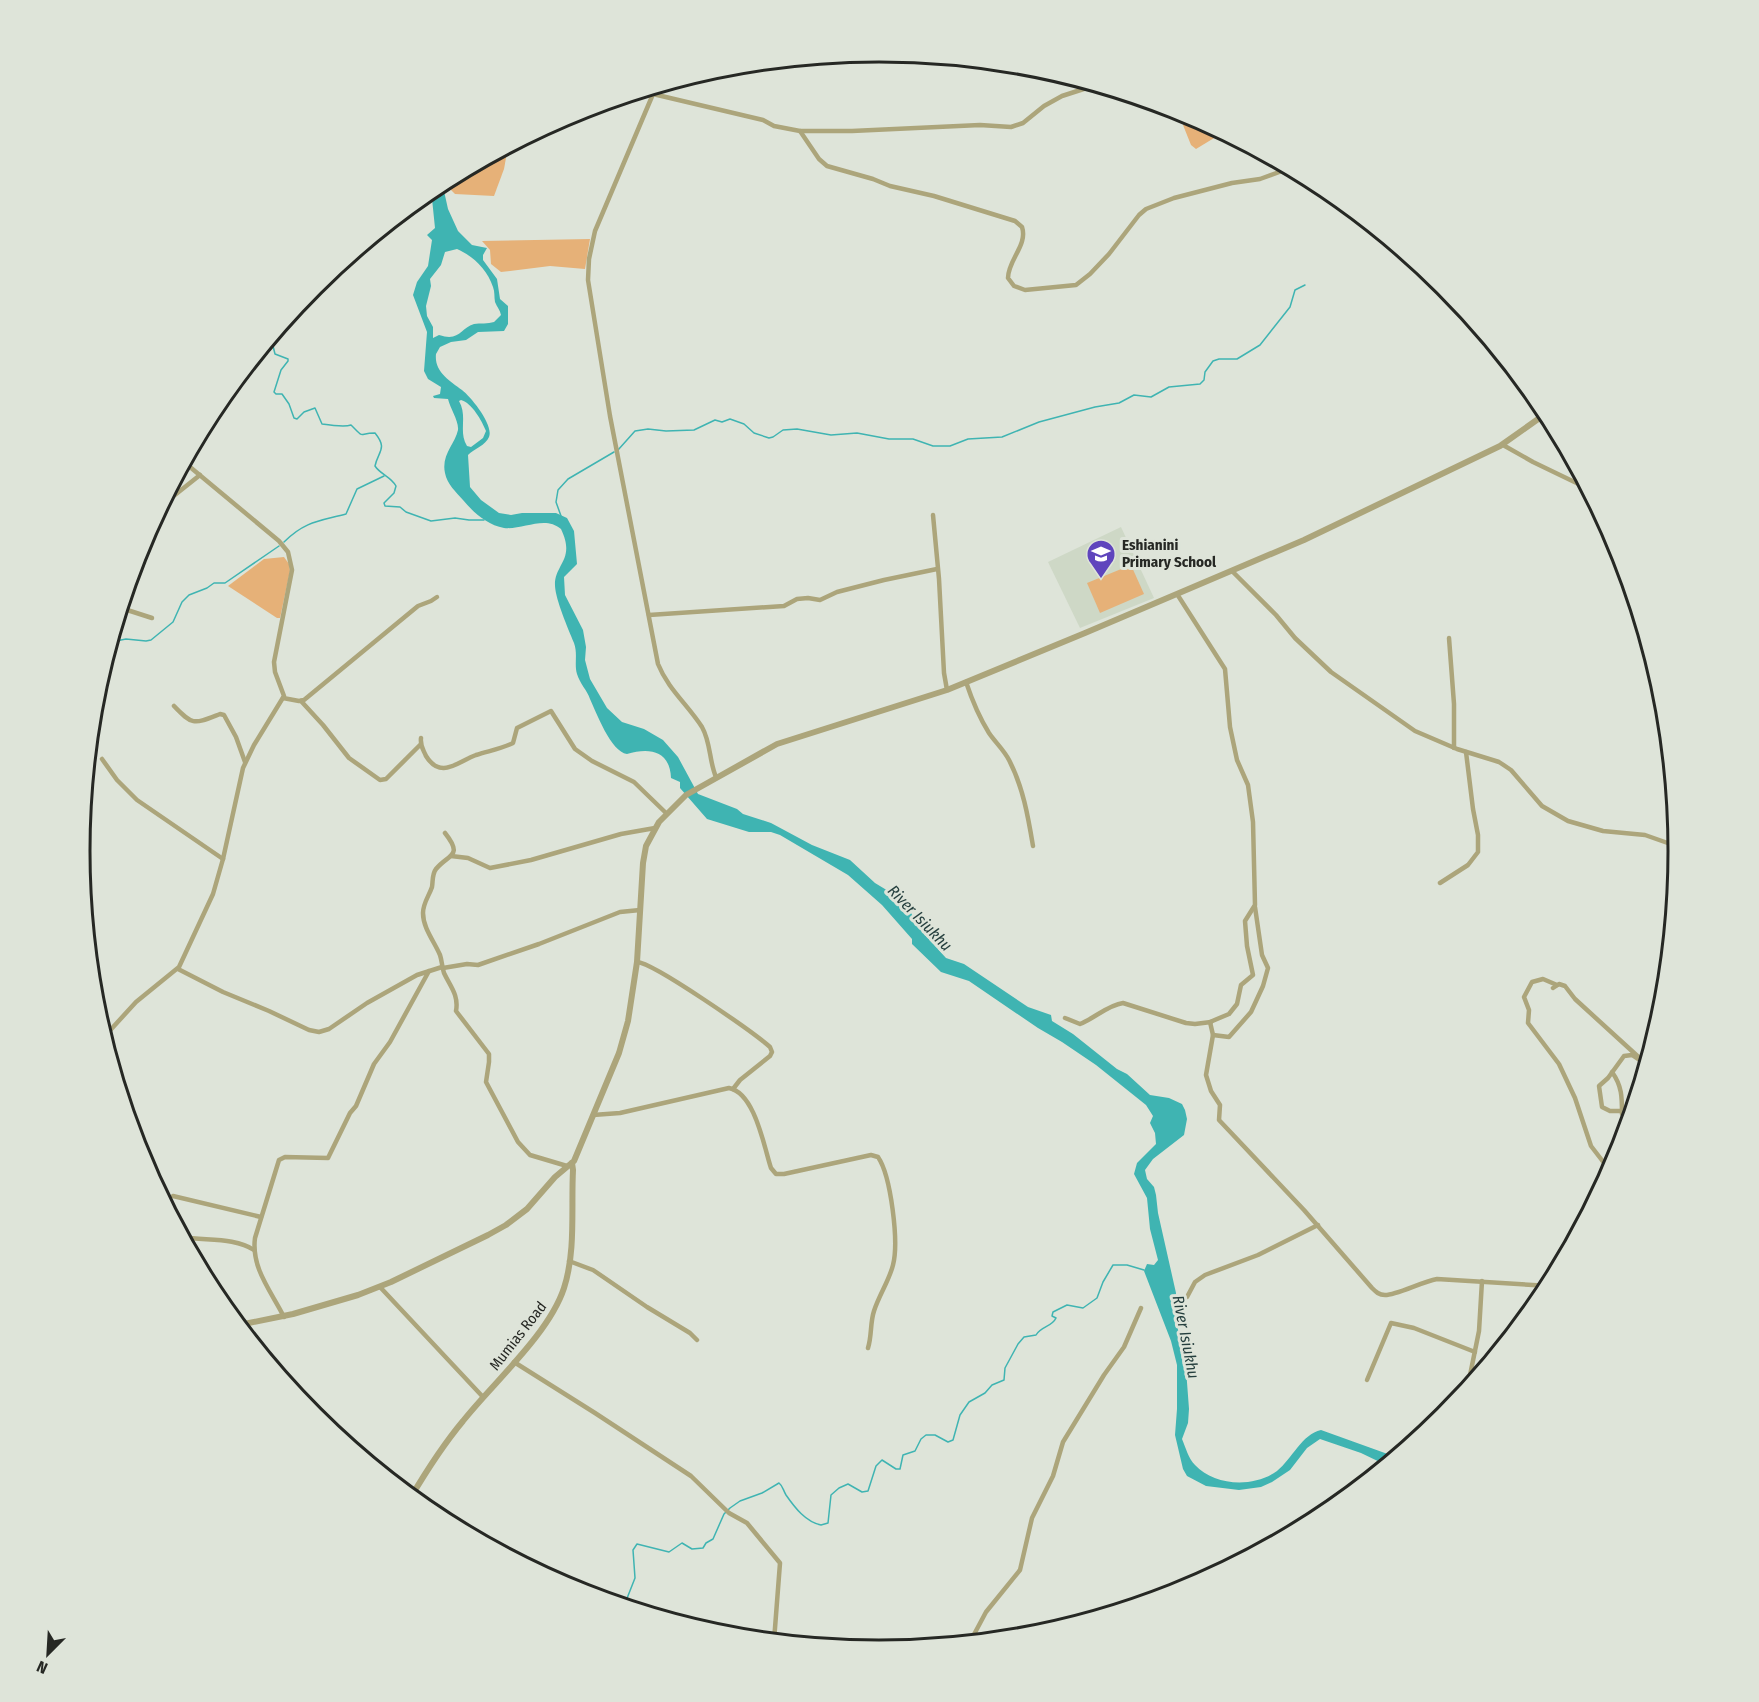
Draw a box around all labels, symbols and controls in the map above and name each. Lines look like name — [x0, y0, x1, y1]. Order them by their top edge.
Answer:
place label: Eshianini Primary School — [1122, 536, 1217, 571]
school or university icon: Eshianini Primary School — [1085, 538, 1117, 580]
water label: River Isiukhu — [884, 881, 956, 955]
water label: River Isiukhu — [1169, 1294, 1203, 1380]
street label: Mumias Road — [486, 1298, 550, 1374]
north arrow — [18, 1624, 78, 1684]
text: N — [34, 1657, 50, 1678]

